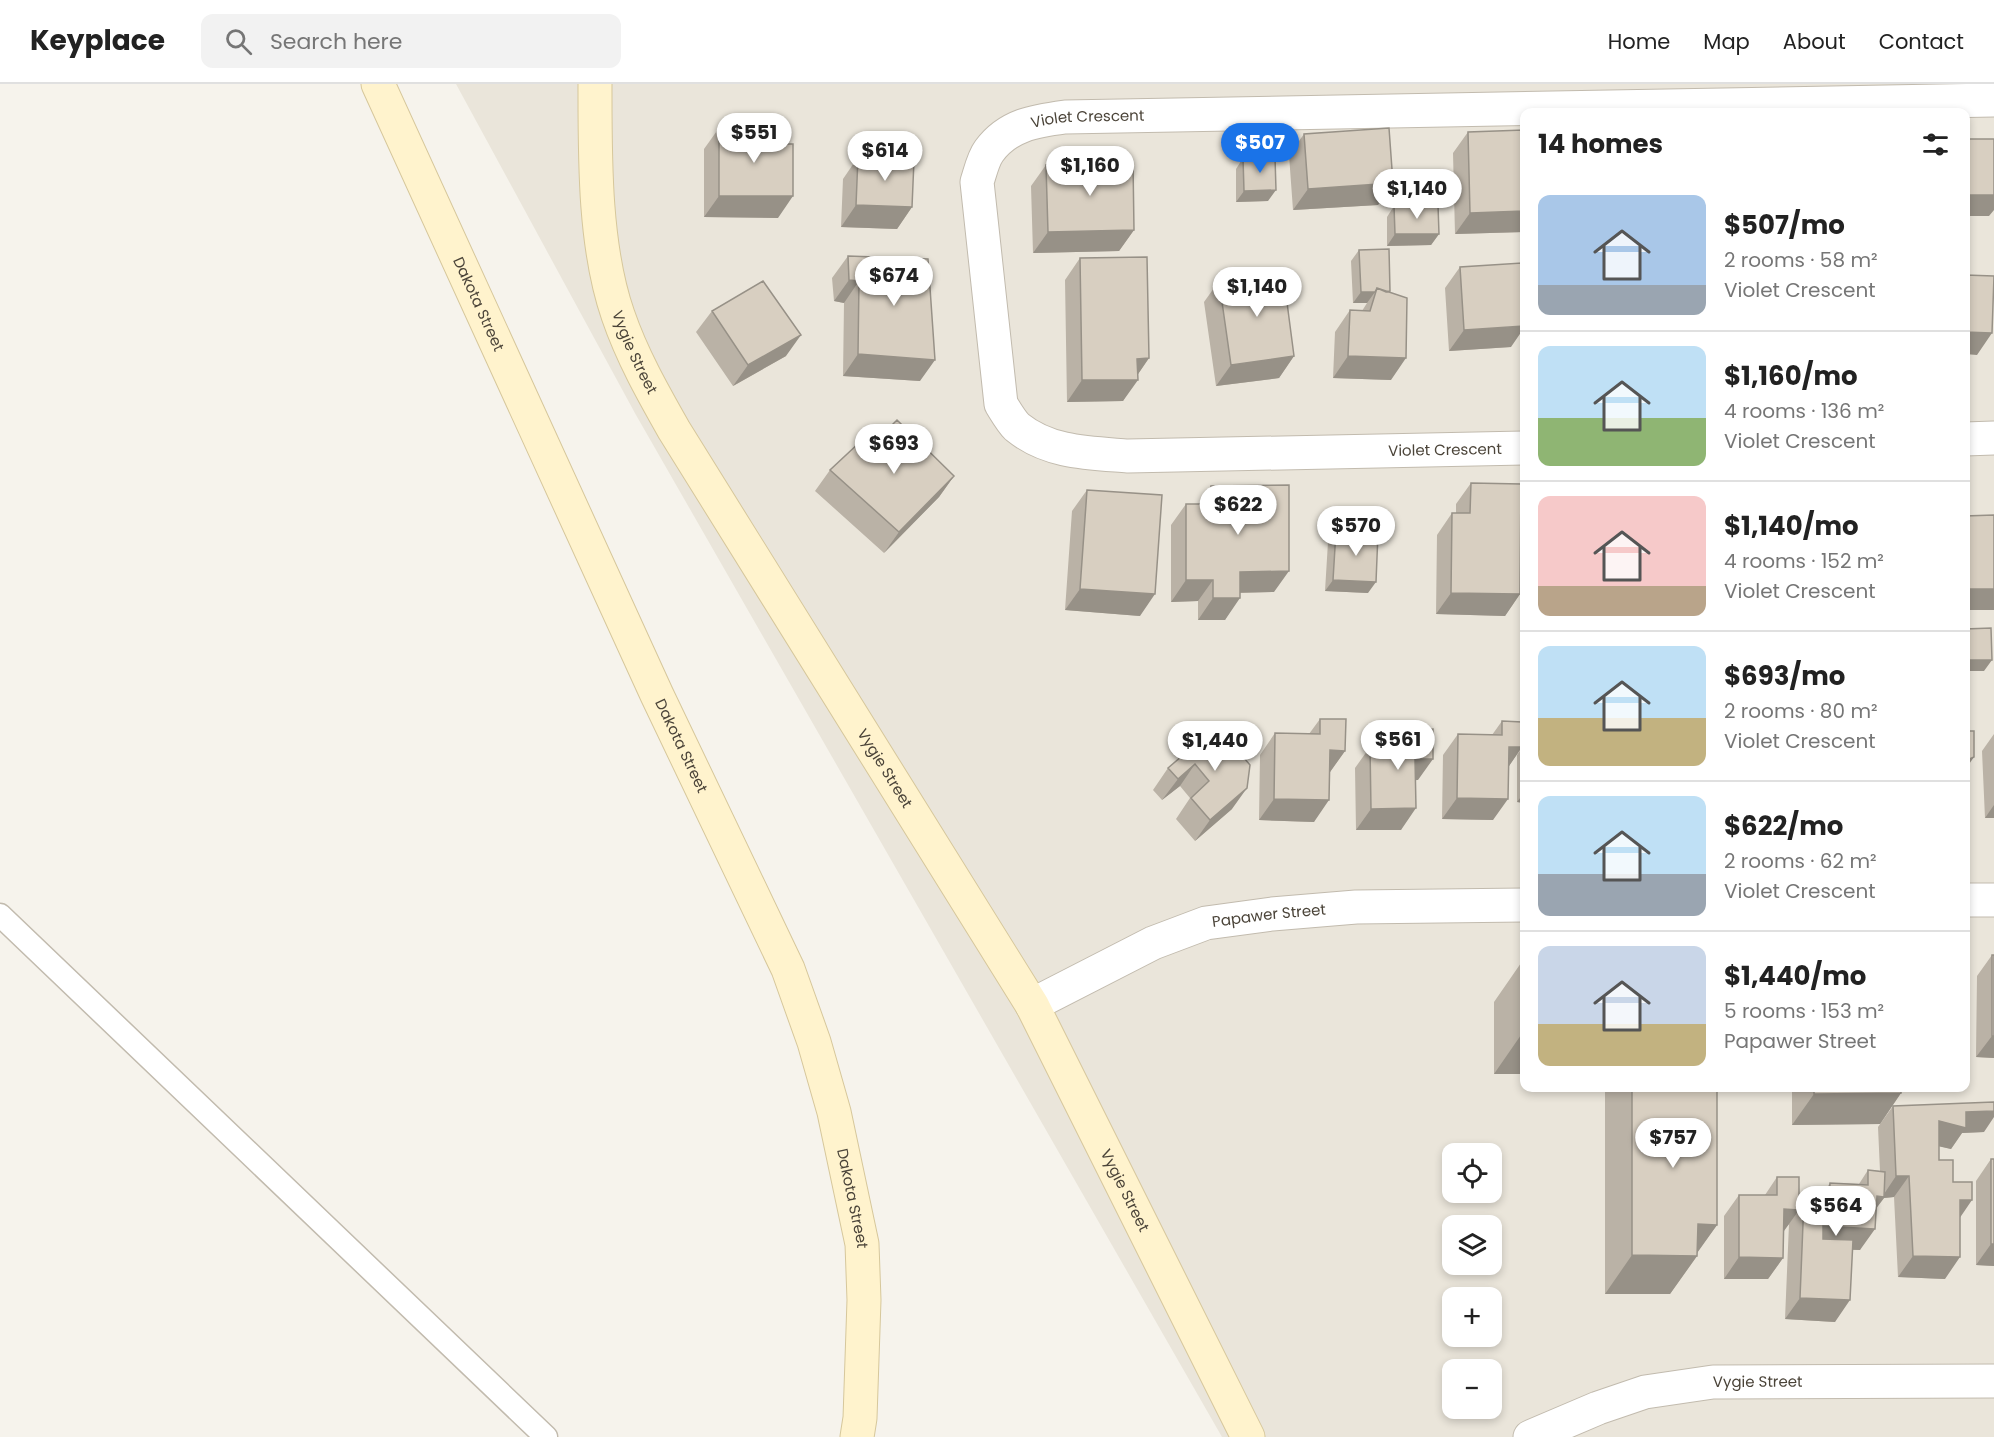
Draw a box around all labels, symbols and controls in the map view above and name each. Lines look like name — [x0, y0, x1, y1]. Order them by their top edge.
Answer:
search box — [201, 14, 621, 68]
text: Keyplace — [30, 21, 165, 60]
icon: search — [222, 25, 255, 58]
text: Search here — [270, 26, 402, 57]
text: Home — [1608, 27, 1670, 56]
text: Map — [1703, 27, 1750, 56]
text: About — [1783, 27, 1846, 56]
text: Contact — [1879, 27, 1964, 56]
street label: Violet Crescent — [1029, 105, 1145, 133]
pin: $551 — [718, 113, 790, 164]
text: $551 — [731, 118, 777, 146]
pin: $507 — [1224, 123, 1296, 174]
text: 14 homes — [1538, 126, 1663, 162]
text: $507 — [1235, 128, 1285, 156]
icon: filters — [1919, 128, 1952, 161]
pin: $614 — [849, 131, 921, 182]
text: $614 — [862, 136, 908, 164]
pin: $1,160 — [1041, 146, 1139, 197]
text: $1,160 — [1060, 151, 1120, 179]
pin: $1,140 — [1368, 169, 1466, 220]
text: $1,140 — [1387, 174, 1447, 202]
text: $507/mo — [1724, 207, 1845, 243]
icon: home — [1586, 219, 1658, 291]
text: 2 rooms · 58 m² — [1724, 246, 1878, 274]
street label: Dakota Street — [448, 253, 510, 355]
pin: $674 — [858, 256, 930, 307]
text: $674 — [869, 261, 919, 289]
pin: $1,140 — [1208, 267, 1306, 318]
text: $1,140 — [1227, 272, 1287, 300]
text: Violet Crescent — [1724, 276, 1876, 304]
street label: Vygie Street — [607, 308, 663, 398]
text: $1,160/mo — [1724, 358, 1858, 394]
icon: home — [1586, 370, 1658, 442]
text: 4 rooms · 136 m² — [1724, 397, 1884, 425]
pin: $693 — [858, 424, 930, 475]
text: Violet Crescent — [1724, 427, 1876, 455]
text: $693 — [869, 429, 919, 457]
street label: Violet Crescent — [1388, 438, 1502, 461]
pin: $622 — [1202, 485, 1274, 536]
text: $622 — [1214, 490, 1262, 518]
pin: $570 — [1320, 506, 1392, 557]
text: $1,140/mo — [1724, 508, 1859, 544]
text: $570 — [1331, 511, 1381, 539]
icon: home — [1586, 520, 1658, 592]
text: 4 rooms · 152 m² — [1724, 547, 1884, 575]
text: Violet Crescent — [1724, 577, 1876, 605]
text: $693/mo — [1724, 658, 1845, 694]
icon: home — [1586, 670, 1658, 742]
street label: Dakota Street — [650, 695, 713, 796]
text: 2 rooms · 80 m² — [1724, 697, 1878, 725]
pin: $561 — [1362, 720, 1434, 771]
pin: $1,440 — [1166, 721, 1264, 772]
street label: Vygie Street — [853, 725, 918, 812]
text: $561 — [1375, 725, 1421, 753]
text: $1,440 — [1182, 726, 1248, 754]
text: Violet Crescent — [1724, 727, 1876, 755]
text: $622/mo — [1724, 808, 1843, 844]
icon: home — [1586, 820, 1658, 892]
text: 2 rooms · 62 m² — [1724, 847, 1877, 875]
text: Violet Crescent — [1724, 877, 1876, 905]
street label: Papawer Street — [1211, 899, 1327, 932]
text: $1,440/mo — [1724, 958, 1866, 994]
icon: home — [1586, 970, 1658, 1042]
text: 5 rooms · 153 m² — [1724, 997, 1884, 1025]
text: Papawer Street — [1724, 1027, 1876, 1055]
pin: $757 — [1637, 1118, 1709, 1169]
text: $757 — [1649, 1123, 1697, 1151]
map controls — [1442, 1143, 1502, 1419]
button: locate — [1442, 1143, 1502, 1203]
street label: Vygie Street — [1096, 1145, 1155, 1235]
street label: Dakota Street — [832, 1146, 873, 1249]
pin: $564 — [1800, 1186, 1872, 1237]
text: $564 — [1810, 1191, 1862, 1219]
button: layers — [1442, 1215, 1502, 1275]
button: + — [1442, 1287, 1502, 1347]
button: − — [1442, 1359, 1502, 1419]
street label: Vygie Street — [1713, 1371, 1803, 1392]

